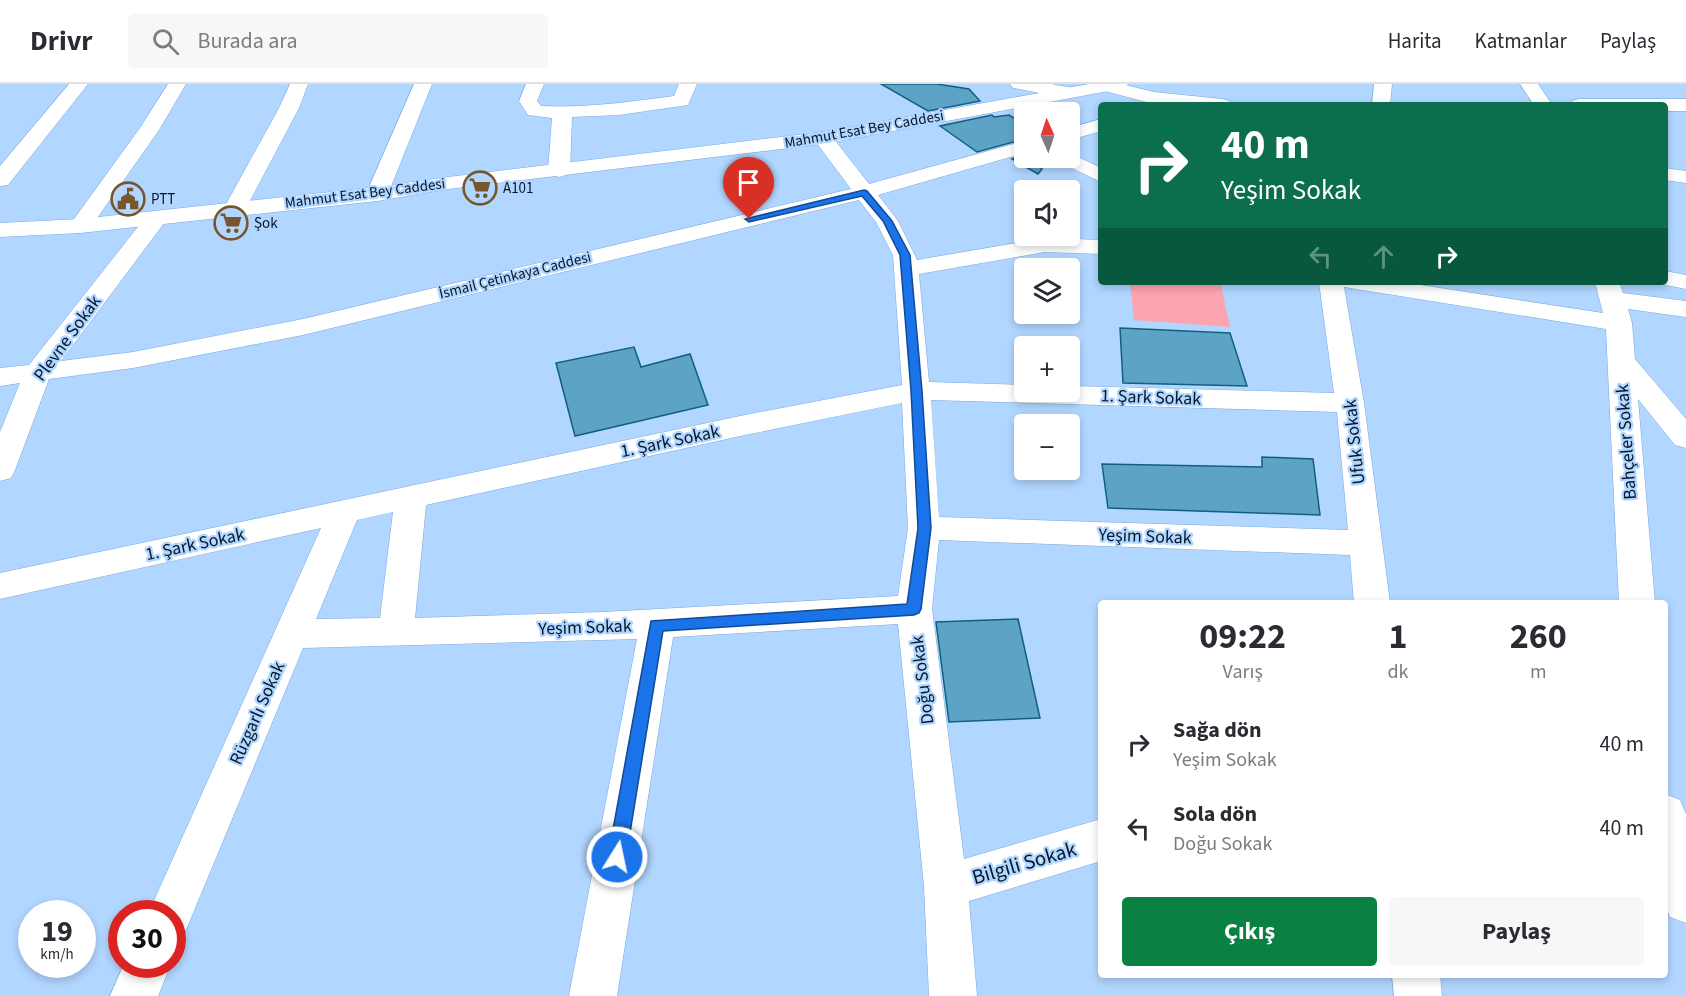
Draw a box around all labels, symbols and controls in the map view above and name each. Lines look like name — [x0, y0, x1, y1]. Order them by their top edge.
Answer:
search box — [128, 14, 548, 68]
text: Drivr — [30, 21, 92, 61]
icon: search — [149, 25, 182, 58]
text: Burada ara — [197, 25, 298, 57]
text: Harita — [1388, 26, 1442, 56]
text: Katmanlar — [1475, 26, 1567, 56]
text: Paylaş — [1600, 26, 1656, 56]
north arrow — [1014, 102, 1080, 168]
map controls — [1014, 102, 1080, 480]
street label: Mahmut Esat Bey Caddesi — [783, 105, 945, 154]
text: 40 m — [1221, 115, 1310, 175]
icon: right — [1122, 126, 1200, 204]
pin — [723, 157, 774, 219]
icon: arrive — [732, 166, 765, 199]
supermarket icon: A101 — [462, 170, 498, 206]
text: Yeşim Sokak — [1221, 171, 1361, 210]
street label: Mahmut Esat Bey Caddesi — [284, 173, 446, 214]
place label: A101 — [503, 178, 534, 199]
button: sound — [1014, 180, 1080, 246]
public building icon: PTT — [110, 181, 146, 217]
place label: PTT — [151, 189, 175, 210]
supermarket icon: Şok — [213, 205, 249, 241]
place label: Şok — [254, 213, 278, 234]
icon: left — [1304, 240, 1337, 273]
icon: ahead — [1367, 240, 1400, 273]
icon: right — [1430, 240, 1463, 273]
street label: İsmail Çetinkaya Caddesi — [437, 246, 593, 305]
button: layers — [1014, 258, 1080, 324]
street label: Plevne Sokak — [28, 290, 107, 386]
button: + — [1014, 336, 1080, 402]
street label: 1. Şark Sokak — [1100, 383, 1202, 412]
street label: Bahçeler Sokak — [1610, 383, 1643, 501]
street label: Ufuk Sokak — [1338, 398, 1371, 486]
button: − — [1014, 414, 1080, 480]
street label: 1. Şark Sokak — [618, 419, 722, 464]
street label: 1. Şark Sokak — [143, 522, 247, 567]
street label: Yeşim Sokak — [1097, 522, 1192, 551]
text: 09:22 — [1199, 611, 1286, 662]
text: 1 — [1388, 611, 1407, 662]
text: 260 — [1510, 611, 1567, 662]
street label: Yeşim Sokak — [537, 613, 632, 642]
street label: Doğu Sokak — [905, 634, 940, 726]
street label: Rüzgarlı Sokak — [224, 658, 291, 769]
text: Varış — [1223, 658, 1263, 686]
text: dk — [1387, 658, 1408, 686]
text: m — [1530, 658, 1547, 686]
text: Sağa dön — [1173, 714, 1262, 746]
icon: right — [1122, 728, 1155, 761]
text: 40 m — [1599, 728, 1644, 760]
text: Yeşim Sokak — [1173, 746, 1277, 774]
text: Sola dön — [1173, 798, 1257, 830]
icon: left — [1122, 812, 1155, 845]
text: 40 m — [1599, 812, 1644, 844]
position arrow — [585, 825, 649, 889]
text: Doğu Sokak — [1173, 830, 1272, 858]
street label: Bilgili Sokak — [968, 834, 1080, 892]
button: Çıkış — [1122, 897, 1377, 966]
button: Paylaş — [1389, 897, 1644, 966]
speed limit sign: 30 — [108, 900, 186, 978]
text: 19 — [41, 910, 73, 953]
text: km/h — [40, 944, 74, 965]

